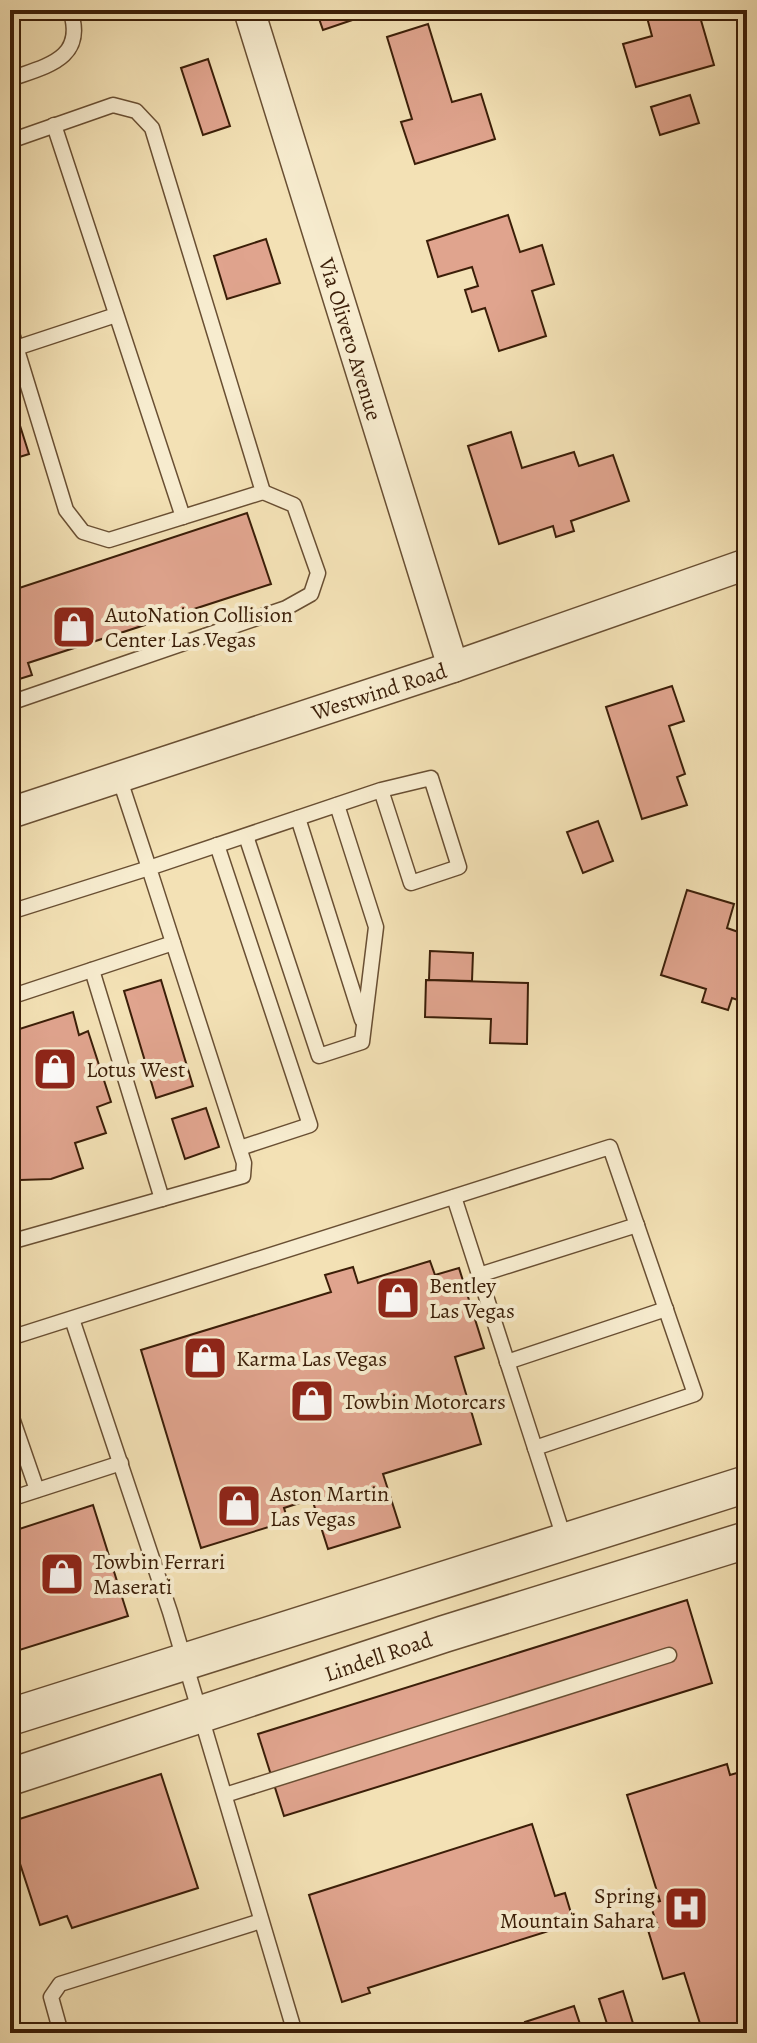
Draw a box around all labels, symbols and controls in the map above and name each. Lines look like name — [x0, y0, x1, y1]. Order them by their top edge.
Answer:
street label: Via Olivero Avenue — [311, 253, 389, 424]
place label: AutoNation Collision Center Las Vegas — [104, 600, 293, 655]
shop icon: AutoNation Collision Center Las Vegas — [50, 603, 98, 651]
street label: Westwind Road — [307, 656, 451, 728]
shop icon: Lotus West — [31, 1045, 79, 1093]
place label: Lotus West — [86, 1055, 185, 1085]
place label: Bentley Las Vegas — [429, 1271, 515, 1326]
shop icon: Bentley Las Vegas — [374, 1274, 422, 1322]
shop icon: Karma Las Vegas — [181, 1334, 229, 1382]
place label: Karma Las Vegas — [236, 1344, 387, 1374]
shop icon: Towbin Motorcars — [288, 1377, 336, 1425]
place label: Towbin Motorcars — [343, 1387, 506, 1417]
place label: Aston Martin Las Vegas — [269, 1479, 389, 1534]
shop icon: Aston Martin Las Vegas — [215, 1482, 263, 1530]
place label: Towbin Ferrari Maserati — [93, 1547, 225, 1602]
shop icon: Towbin Ferrari Maserati — [38, 1550, 86, 1598]
street label: Lindell Road — [321, 1624, 436, 1689]
place label: Spring Mountain Sahara — [500, 1881, 656, 1936]
hospital icon: Spring Mountain Sahara — [662, 1884, 710, 1932]

